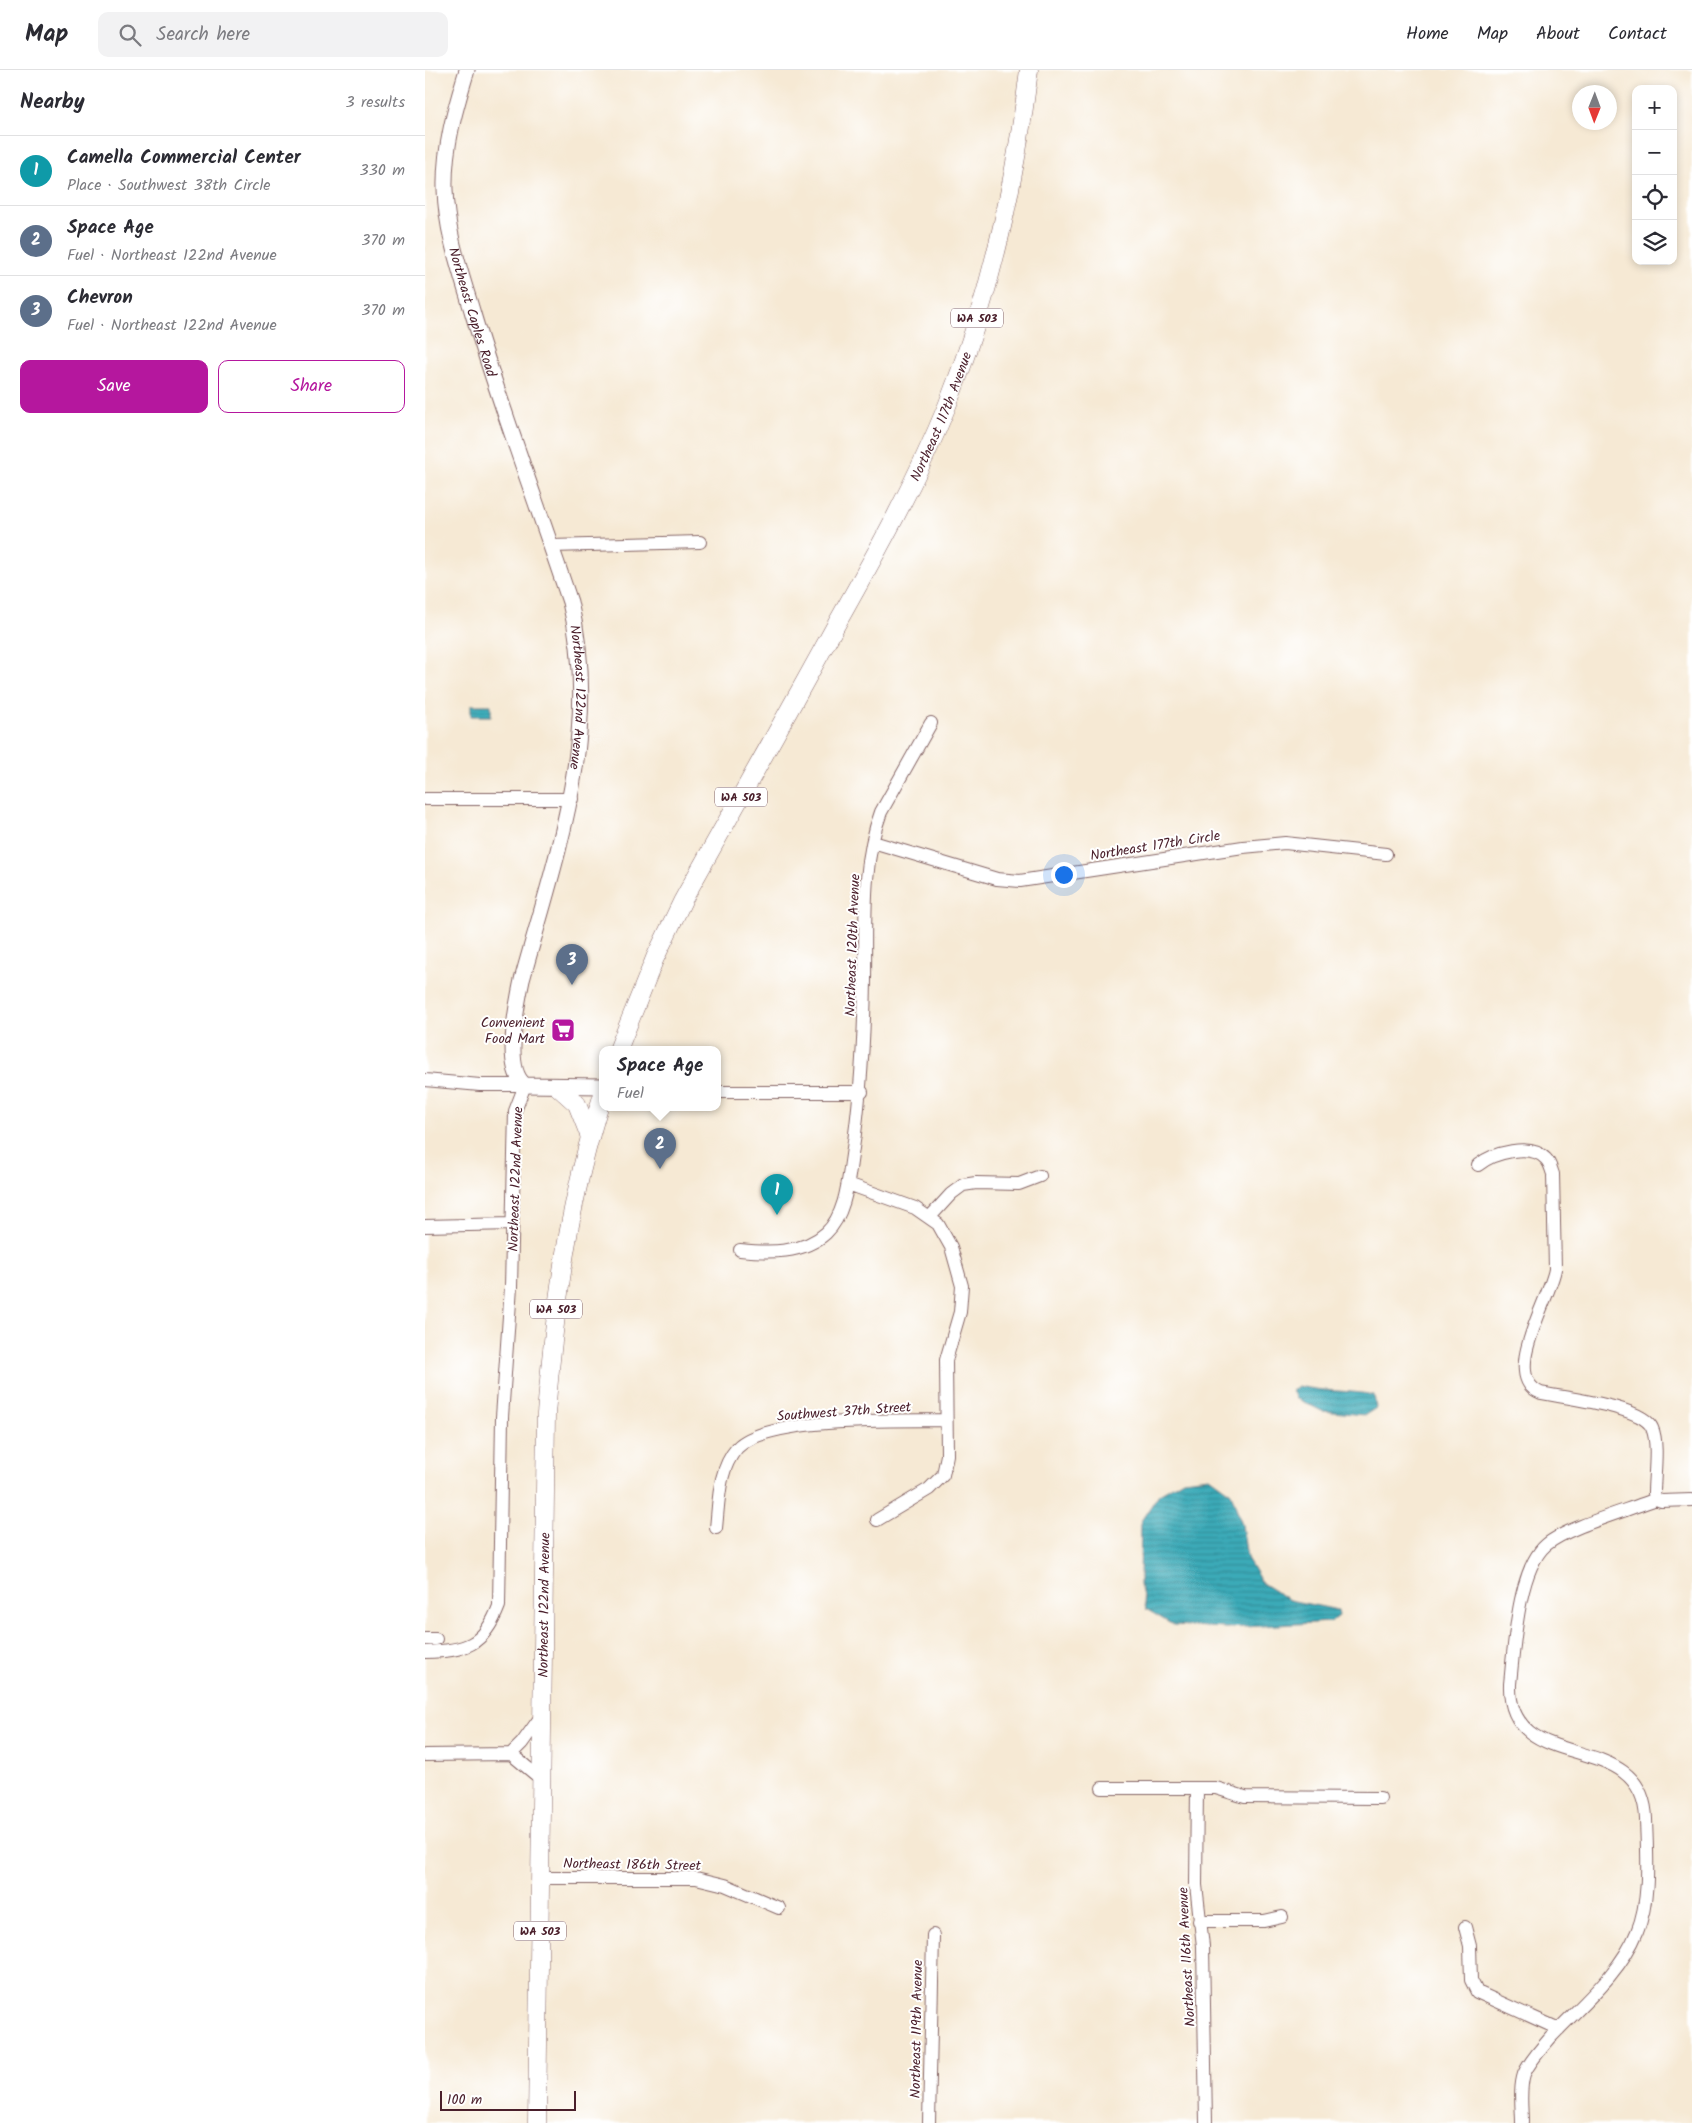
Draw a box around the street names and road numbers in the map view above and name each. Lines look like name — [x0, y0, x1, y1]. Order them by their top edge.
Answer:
street label: Northeast Caples Road — [442, 245, 502, 381]
road number: WA 503 — [951, 308, 1003, 328]
street label: Northeast 117th Avenue — [905, 348, 978, 485]
street label: Northeast 122nd Avenue — [563, 623, 591, 772]
road number: WA 503 — [715, 788, 767, 806]
street label: Northeast 177th Circle — [1089, 825, 1222, 867]
street label: Northeast 120th Avenue — [840, 873, 867, 1017]
street label: Northeast 122nd Avenue — [502, 1105, 530, 1252]
road number: WA 503 — [530, 1300, 582, 1318]
street label: Southwest 37th Street — [776, 1396, 913, 1428]
street label: Northeast 122nd Avenue — [533, 1532, 557, 1678]
street label: Northeast 186th Street — [563, 1853, 702, 1877]
street label: Northeast 116th Avenue — [1172, 1886, 1202, 2027]
road number: WA 503 — [514, 1922, 566, 1940]
street label: Northeast 119th Avenue — [905, 1959, 929, 2099]

